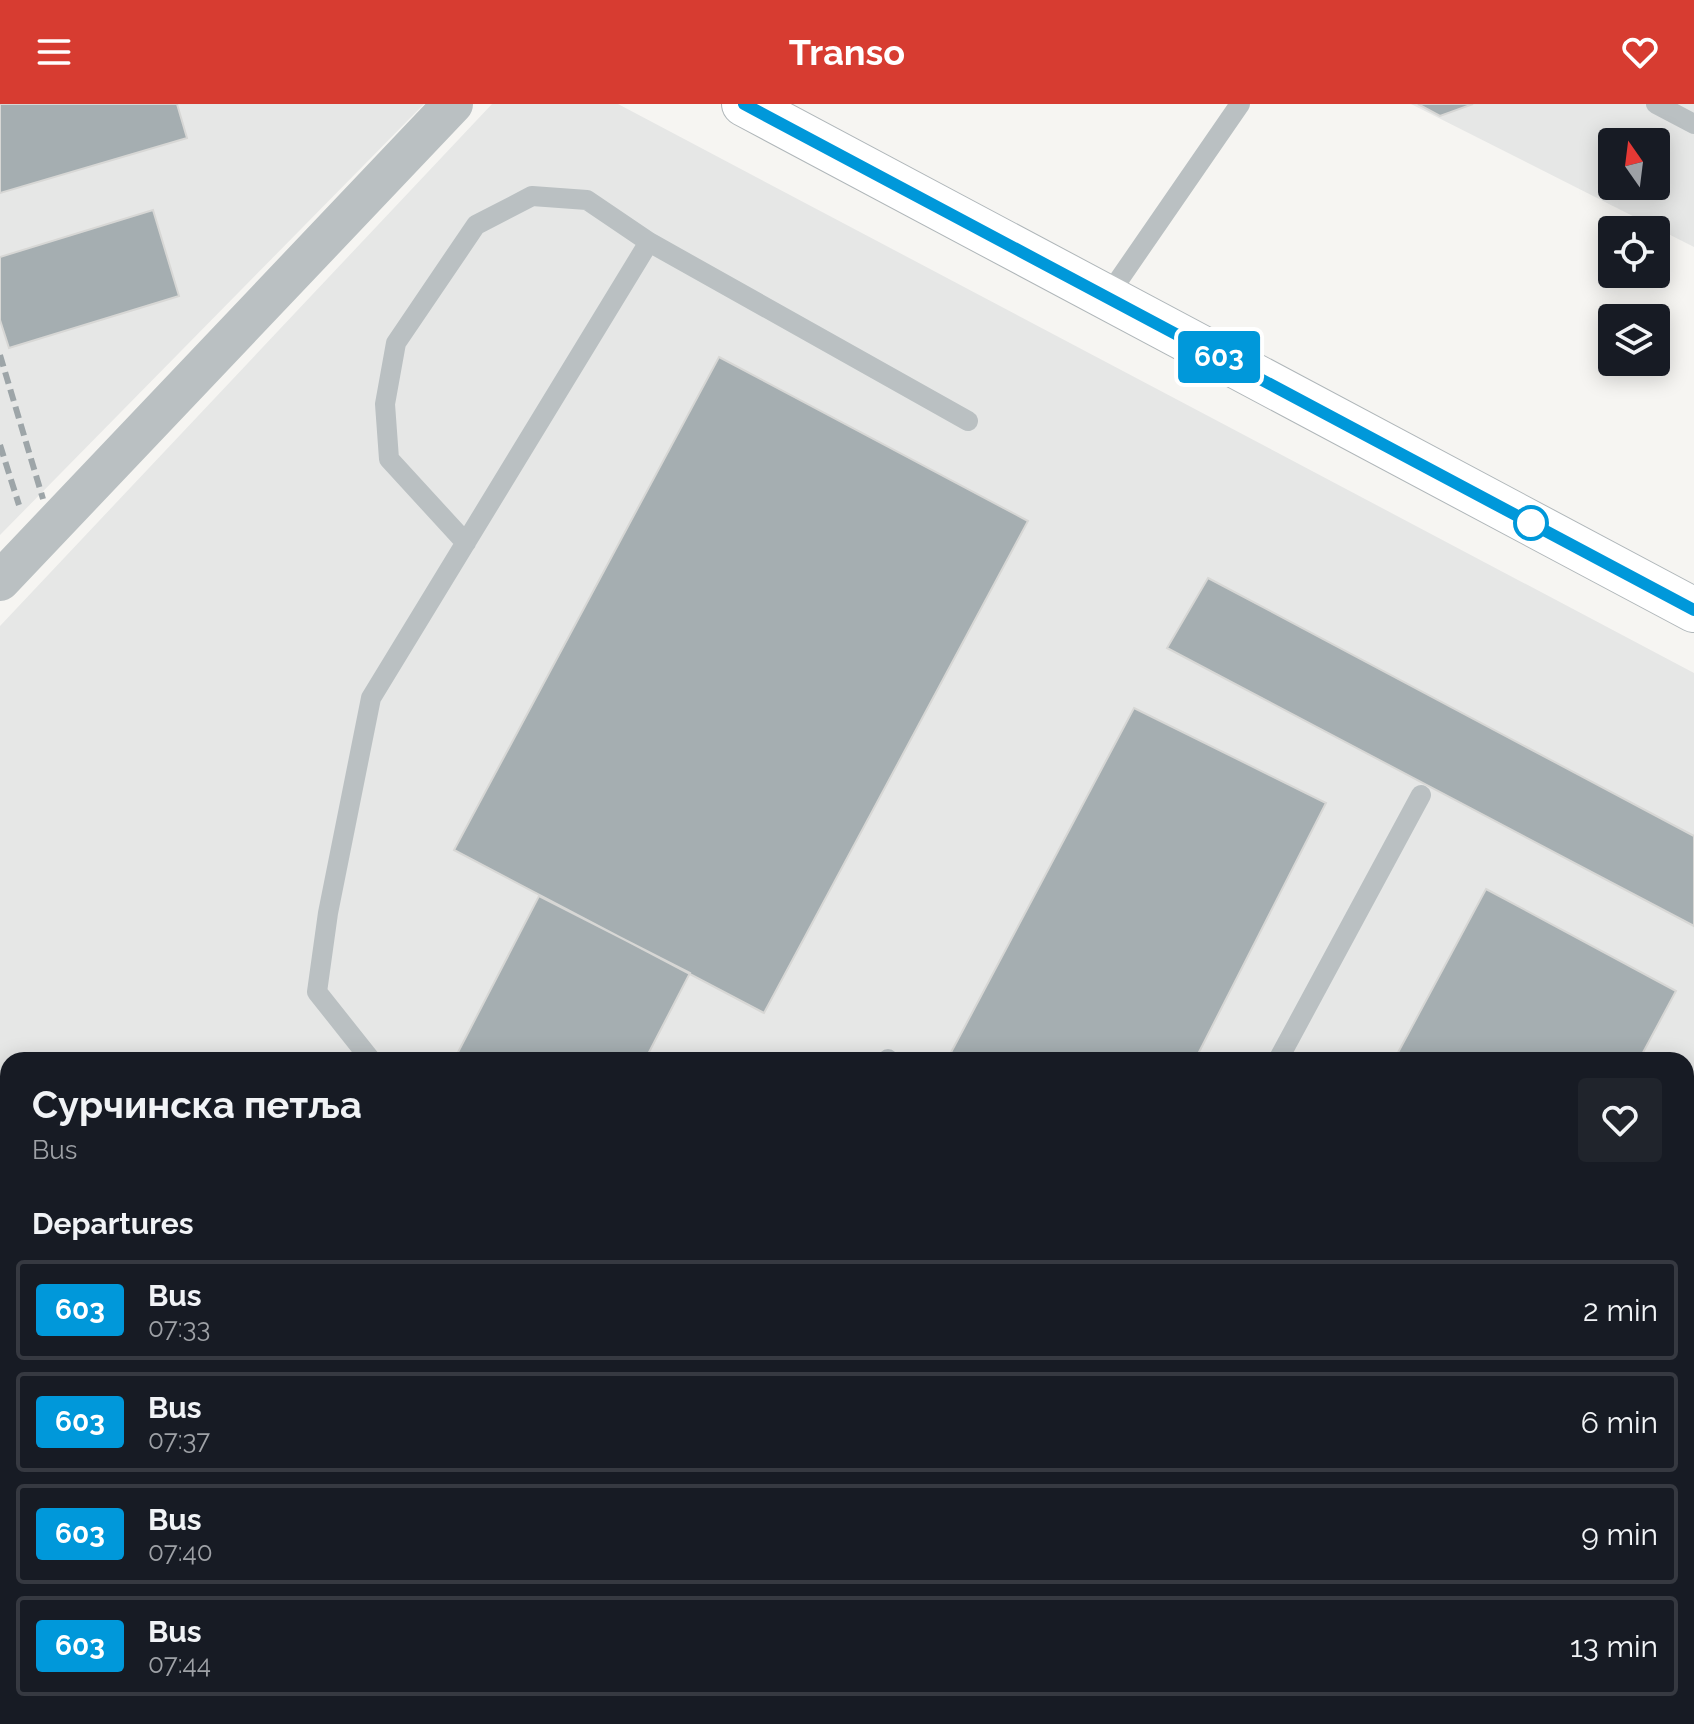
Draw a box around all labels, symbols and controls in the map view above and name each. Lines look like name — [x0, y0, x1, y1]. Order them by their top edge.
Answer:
icon: menu — [32, 30, 76, 74]
icon: heart — [1618, 30, 1662, 74]
text: Transo — [789, 31, 905, 73]
north arrow — [1598, 128, 1670, 200]
map controls — [1598, 128, 1670, 376]
button: locate — [1598, 216, 1670, 288]
button: layers — [1598, 304, 1670, 376]
line badge: 603 — [1173, 331, 1265, 383]
text: 603 — [1194, 340, 1244, 373]
unlabelled marker — [1514, 506, 1548, 540]
button: heart — [1578, 1078, 1662, 1162]
text: Сурчинска петља — [32, 1082, 362, 1127]
text: Bus — [32, 1135, 77, 1165]
text: Departures — [32, 1206, 194, 1241]
text: Bus — [148, 1278, 202, 1313]
text: 603 — [55, 1293, 105, 1326]
text: 2 min — [1583, 1293, 1658, 1328]
text: 07:33 — [148, 1313, 210, 1343]
text: Bus — [148, 1390, 202, 1425]
text: 603 — [55, 1405, 105, 1438]
text: 6 min — [1581, 1405, 1658, 1440]
text: 07:37 — [148, 1425, 210, 1455]
text: Bus — [148, 1502, 202, 1537]
text: 603 — [55, 1517, 105, 1550]
text: 9 min — [1581, 1517, 1658, 1552]
text: 07:40 — [148, 1537, 213, 1567]
text: Bus — [148, 1614, 202, 1649]
text: 603 — [55, 1629, 105, 1662]
text: 13 min — [1570, 1629, 1658, 1664]
text: 07:44 — [148, 1649, 211, 1679]

